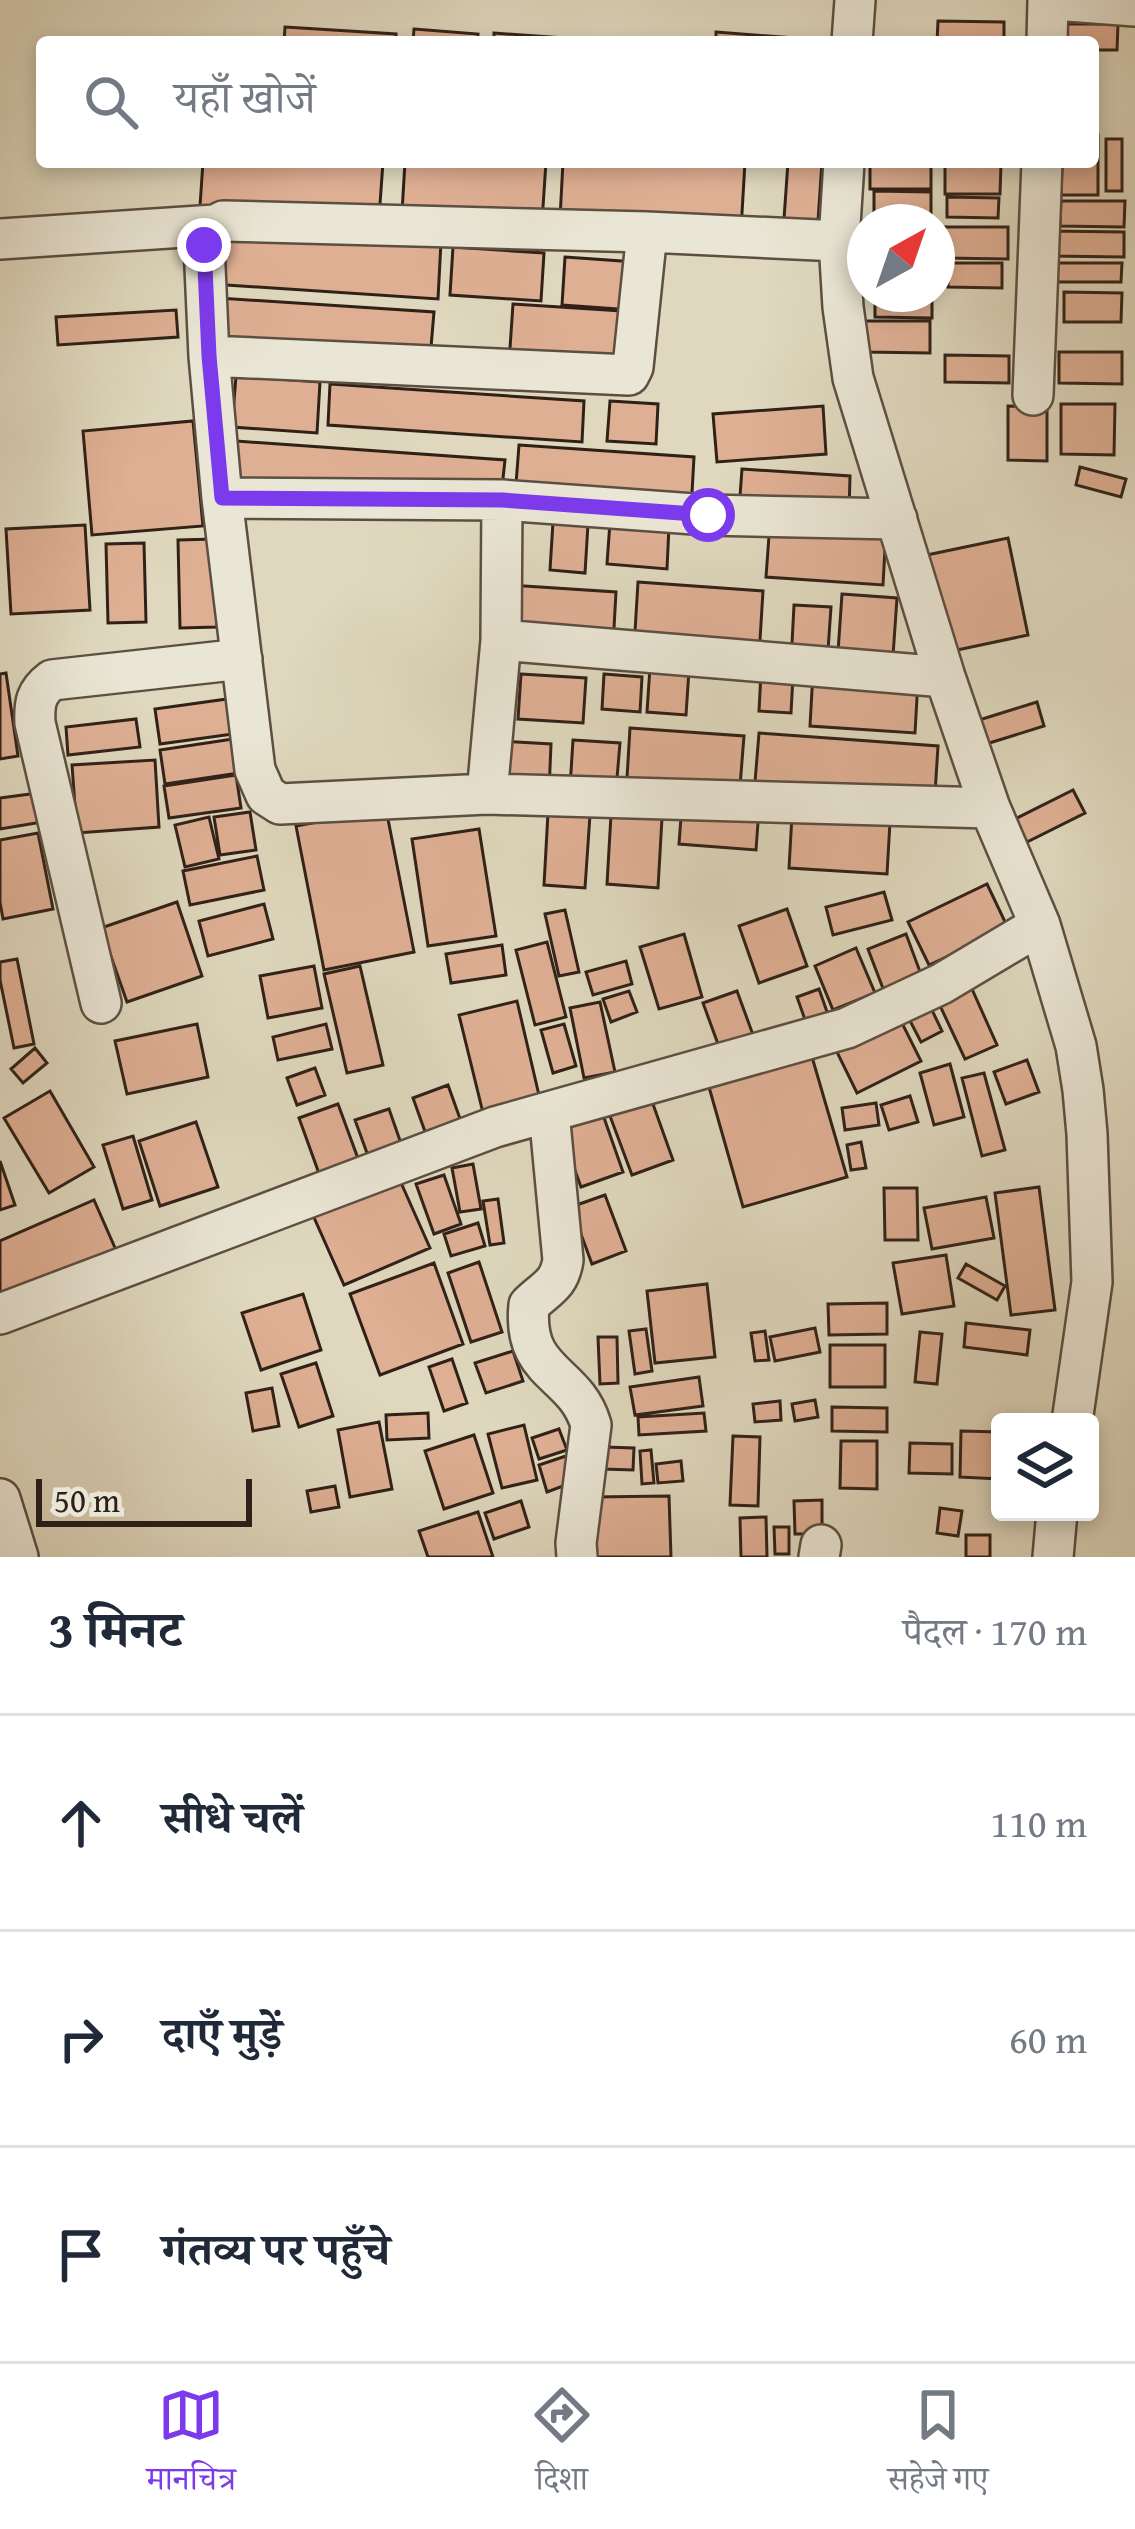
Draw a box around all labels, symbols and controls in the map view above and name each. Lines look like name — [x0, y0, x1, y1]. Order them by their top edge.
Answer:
search box — [36, 36, 1099, 168]
text: यहाँ खोजें — [174, 64, 316, 129]
icon: search — [78, 69, 144, 135]
north arrow — [847, 204, 955, 312]
route end — [177, 218, 231, 272]
route start — [681, 488, 735, 542]
map controls — [991, 1413, 1099, 1521]
button: layers — [991, 1413, 1099, 1521]
scale bar — [36, 1473, 252, 1526]
text: 50 m — [54, 1476, 120, 1524]
text: 3 मिनट — [48, 1591, 182, 1666]
text: पैदल · 170 m — [903, 1602, 1087, 1659]
text: सीधे चलें — [162, 1784, 302, 1849]
icon: ahead — [48, 1790, 114, 1856]
text: 110 m — [990, 1794, 1087, 1851]
text: दाएँ मुड़ें — [162, 2000, 282, 2065]
icon: right — [48, 2006, 114, 2072]
text: 60 m — [1009, 2010, 1087, 2067]
text: गंतव्य पर पहुँचे — [162, 2216, 390, 2281]
icon: arrive — [48, 2222, 114, 2288]
tab: मानचित्र — [146, 2382, 236, 2511]
tab: दिशा — [529, 2382, 595, 2511]
tab: सहेजे गए — [887, 2382, 989, 2511]

